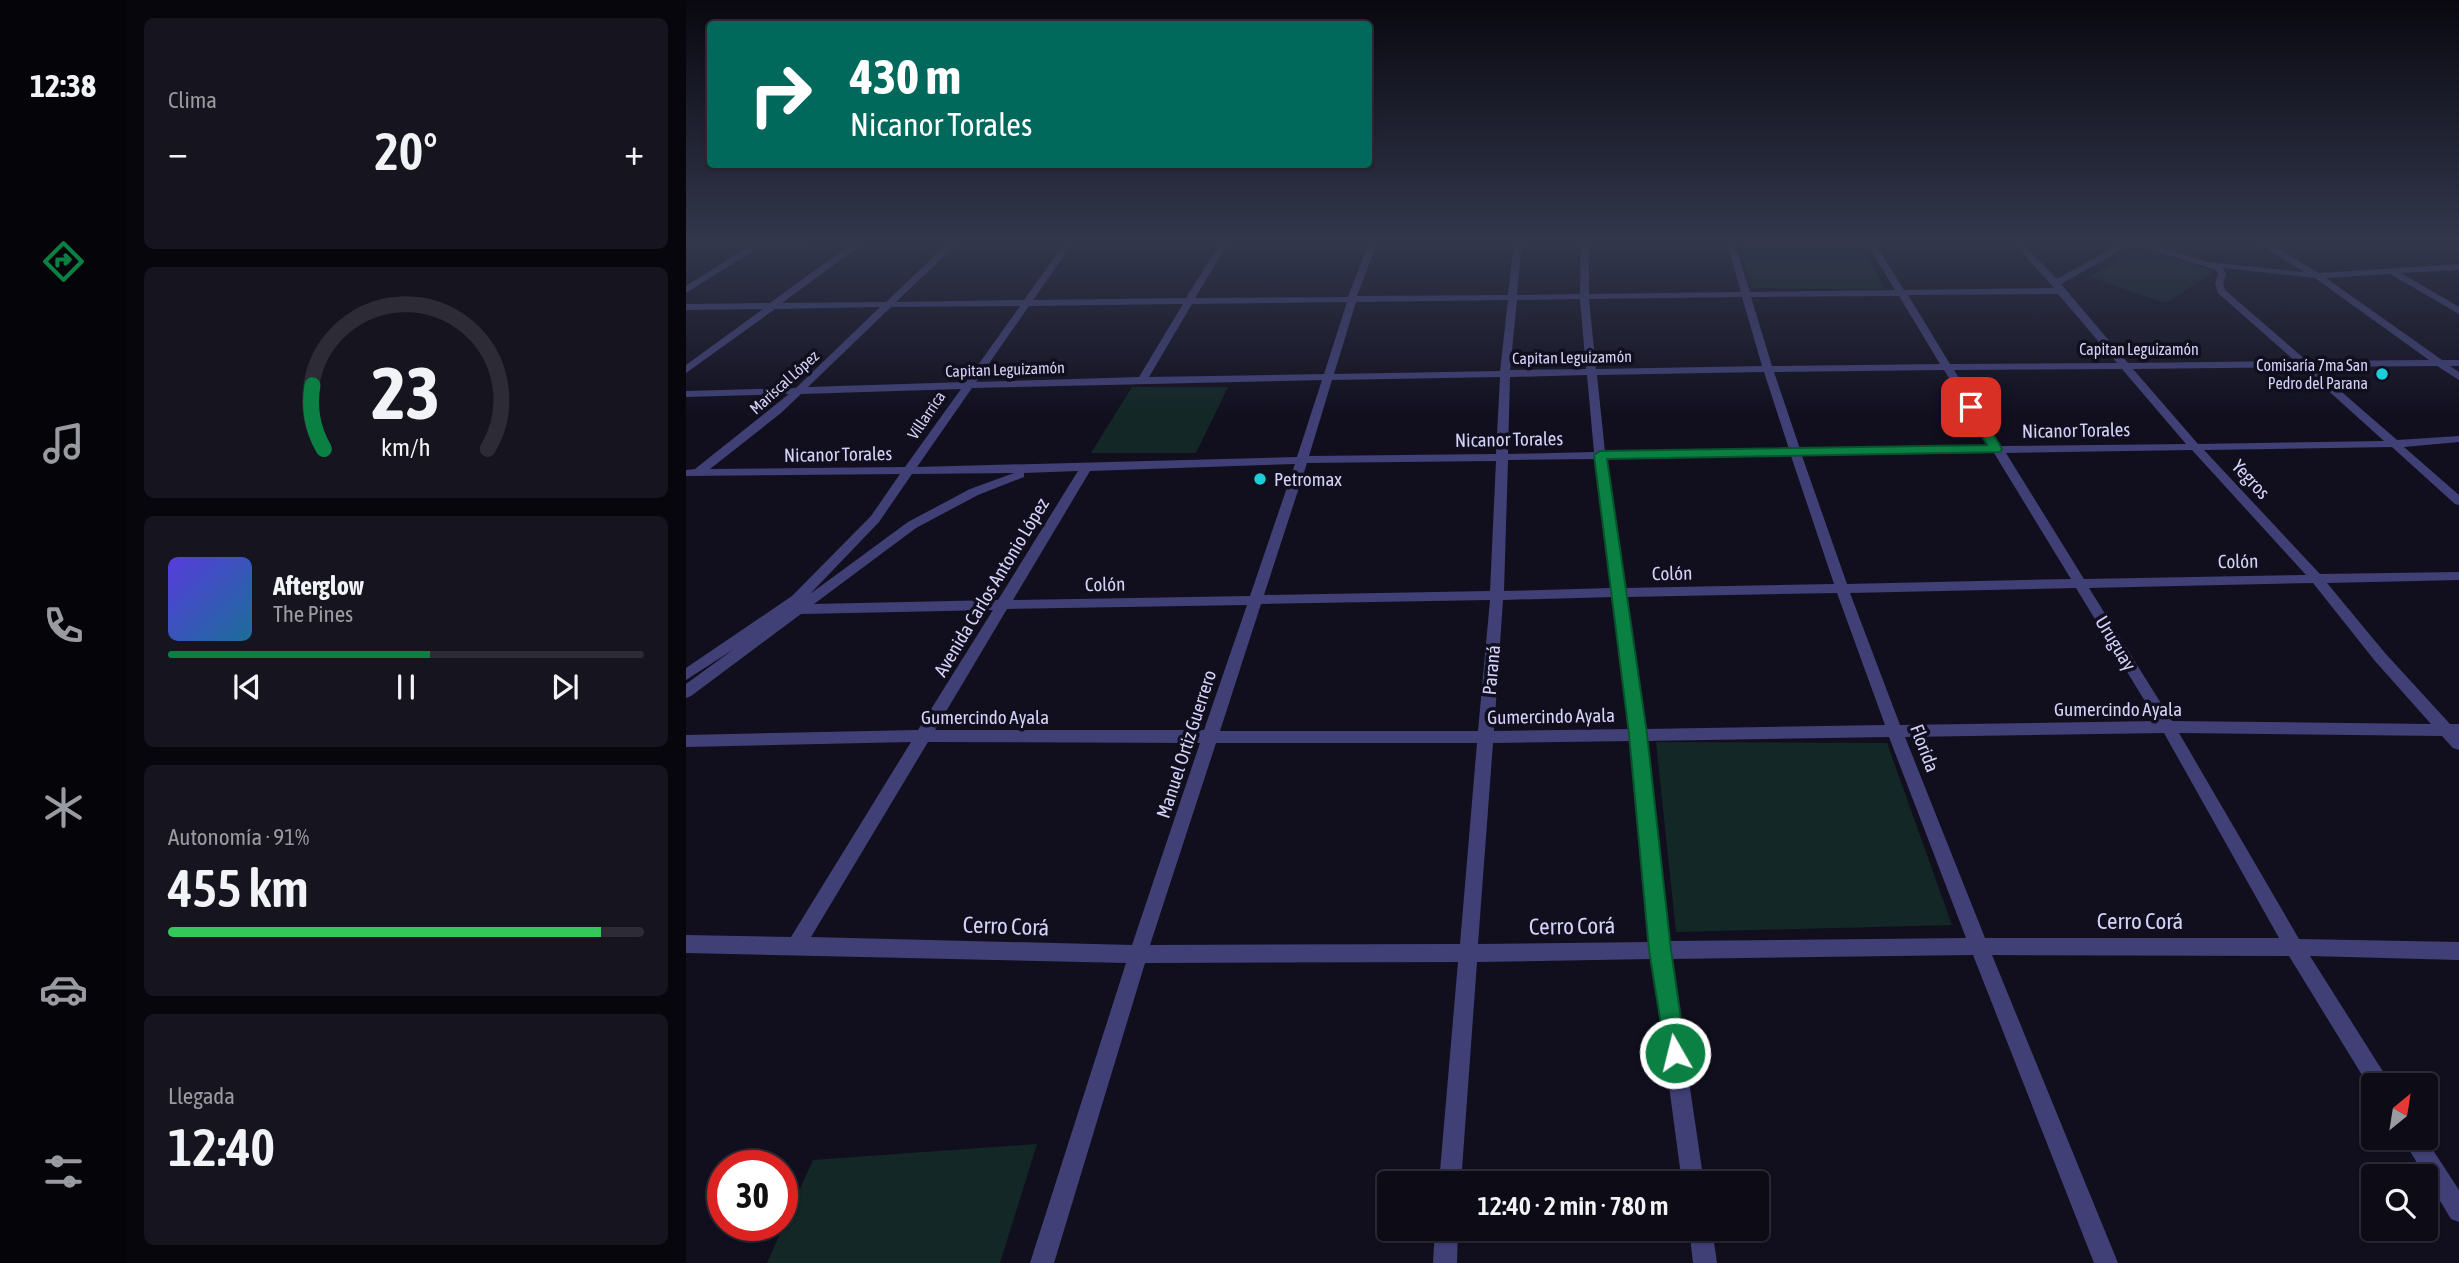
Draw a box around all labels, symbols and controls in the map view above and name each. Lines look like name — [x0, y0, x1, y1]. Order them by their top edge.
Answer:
text: 430 m — [850, 48, 961, 104]
icon: right — [735, 49, 826, 140]
text: 12:38 — [30, 67, 96, 104]
text: Clima — [168, 87, 217, 113]
text: Nicanor Torales — [850, 106, 1032, 143]
text: 20° — [374, 121, 438, 181]
text: − — [168, 130, 188, 173]
text: + — [624, 130, 644, 173]
icon: directions — [39, 237, 88, 286]
street label: Capitan Leguizamón — [2079, 340, 2199, 359]
street label: Mariscal López — [746, 346, 823, 418]
street label: Capitan Leguizamón — [1512, 347, 1632, 368]
text: 23 — [372, 351, 440, 434]
place label: Comisaría 7ma San Pedro del Parana — [2256, 356, 2368, 392]
street label: Capitan Leguizamón — [945, 358, 1065, 381]
marker: Comisaría 7ma San Pedro del Parana — [2374, 366, 2390, 382]
pin — [1941, 377, 2001, 437]
street label: Villarrica — [903, 388, 949, 442]
icon: arrive — [1952, 388, 1990, 426]
street label: Nicanor Torales — [2022, 418, 2131, 442]
icon: music — [39, 419, 88, 468]
street label: Nicanor Torales — [1455, 427, 1564, 451]
text: km/h — [381, 432, 431, 460]
street label: Nicanor Torales — [784, 442, 893, 466]
street label: Yegros — [2227, 455, 2275, 503]
place label: Petromax — [1274, 468, 1342, 490]
marker: Petromax — [1252, 471, 1268, 487]
street label: Avenida Carlos Antonio López — [929, 494, 1053, 680]
street label: Colón — [2218, 550, 2258, 572]
street label: Colón — [1652, 562, 1692, 584]
text: Afterglow — [273, 571, 364, 601]
street label: Colón — [1085, 573, 1125, 595]
icon: phone — [39, 601, 88, 650]
text: The Pines — [273, 601, 353, 627]
street label: Uruguay — [2091, 612, 2141, 675]
street label: Paraná — [1478, 644, 1504, 696]
street label: Manuel Ortiz Guerrero — [1152, 667, 1220, 821]
icon: previous — [228, 668, 266, 706]
icon: pause — [387, 668, 425, 706]
icon: next — [546, 668, 584, 706]
street label: Gumercindo Ayala — [2054, 698, 2182, 720]
street label: Gumercindo Ayala — [1487, 704, 1615, 728]
street label: Gumercindo Ayala — [921, 706, 1049, 728]
street label: Florida — [1906, 721, 1944, 775]
icon: climate — [39, 783, 88, 832]
text: Autonomía · 91% — [168, 824, 309, 850]
text: 455 km — [168, 858, 309, 918]
street label: Cerro Corá — [2097, 908, 2183, 934]
street label: Cerro Corá — [962, 911, 1050, 941]
street label: Cerro Corá — [1529, 912, 1615, 940]
icon: car — [39, 965, 88, 1014]
position arrow — [1638, 1016, 1712, 1090]
north arrow — [2361, 1073, 2438, 1150]
map controls — [2361, 1073, 2438, 1241]
text: Llegada — [168, 1083, 235, 1109]
text: 12:40 — [168, 1117, 275, 1177]
icon: filters — [39, 1147, 88, 1196]
speed limit sign: 30 — [707, 1150, 798, 1241]
button: search — [2361, 1164, 2438, 1241]
text: 12:40 · 2 min · 780 m — [1478, 1191, 1668, 1221]

